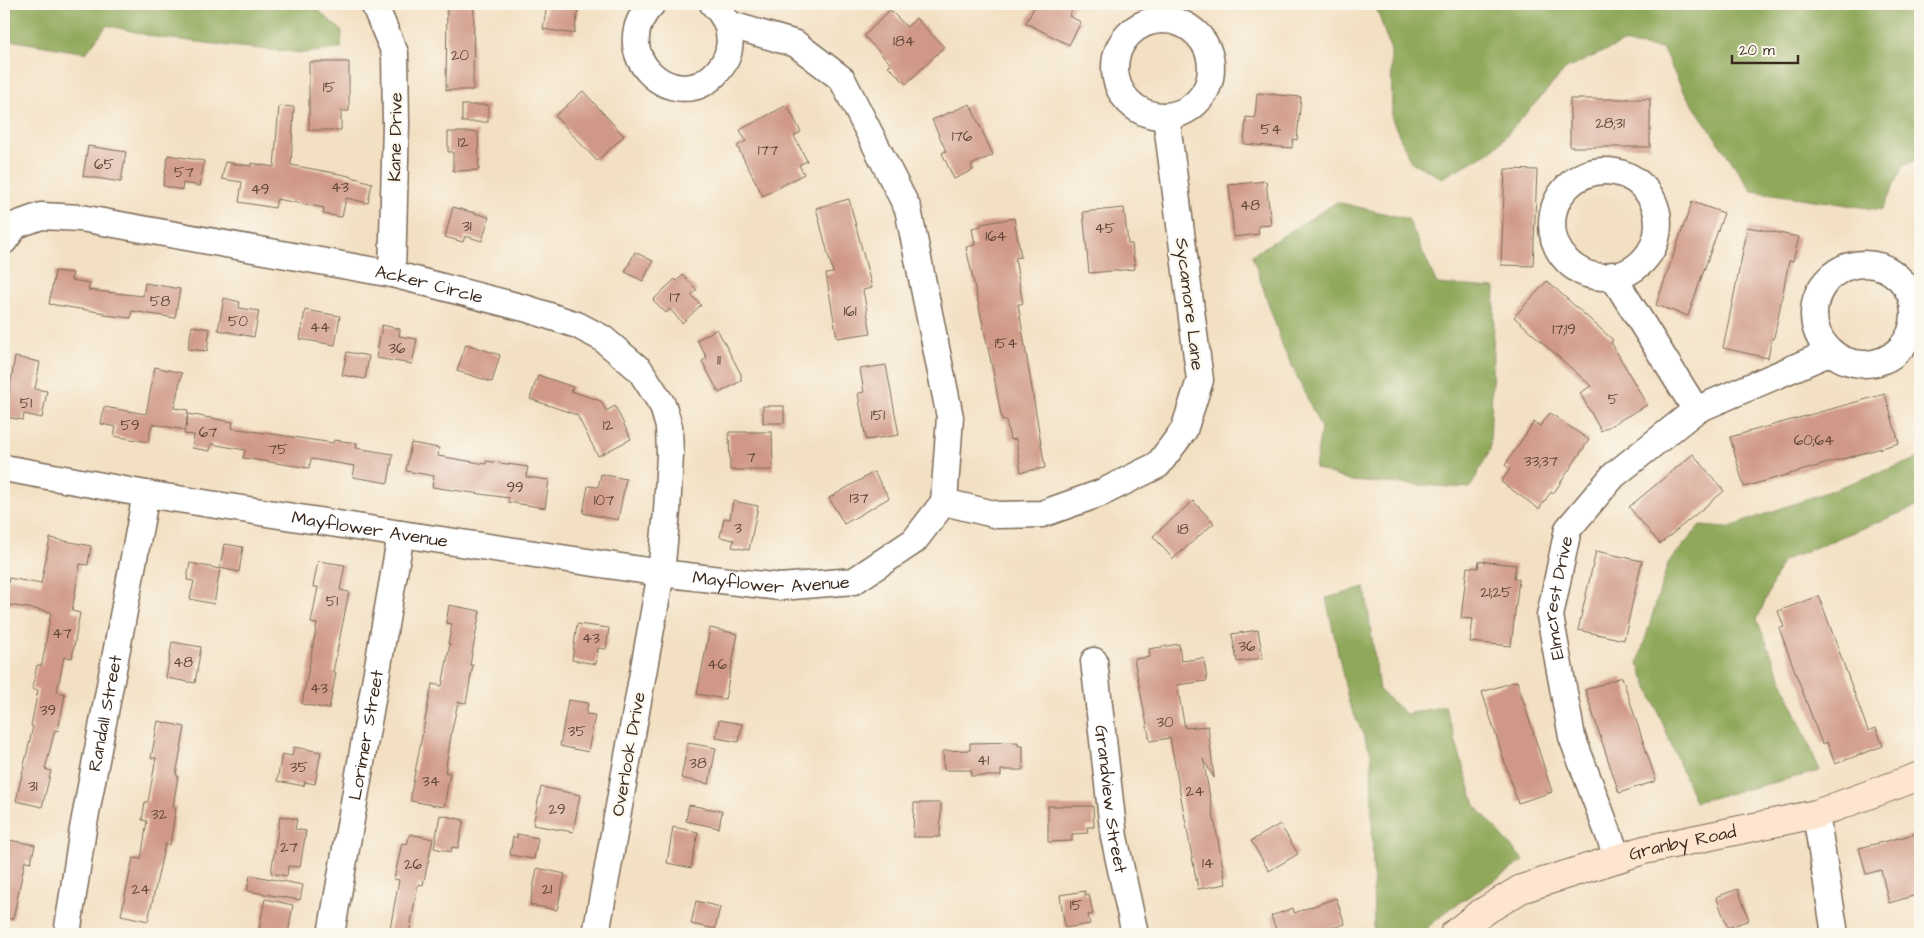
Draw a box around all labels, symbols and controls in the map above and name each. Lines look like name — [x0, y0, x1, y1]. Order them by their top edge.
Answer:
house number: 184 — [893, 31, 915, 52]
scale bar — [1732, 32, 1798, 64]
text: 20 m — [1739, 40, 1775, 61]
house number: 20 — [451, 45, 470, 66]
house number: 15 — [323, 77, 336, 98]
street label: Kane Drive — [382, 92, 409, 182]
house number: 28;31 — [1595, 113, 1625, 134]
house number: 54 — [1261, 119, 1281, 140]
house number: 176 — [952, 126, 973, 147]
house number: 12 — [458, 132, 469, 153]
house number: 177 — [758, 140, 778, 161]
house number: 65 — [94, 154, 114, 175]
house number: 57 — [174, 162, 194, 183]
house number: 43 — [331, 177, 349, 198]
house number: 49 — [251, 179, 269, 200]
house number: 48 — [1240, 195, 1260, 216]
house number: 31 — [462, 216, 472, 237]
house number: 45 — [1095, 218, 1116, 239]
house number: 164 — [985, 226, 1007, 247]
street label: Sycamore Lane — [1168, 236, 1210, 372]
street label: Acker Circle — [373, 259, 486, 310]
house number: 17 — [669, 287, 681, 308]
house number: 58 — [150, 291, 170, 312]
house number: 161 — [843, 301, 857, 322]
house number: 50 — [228, 311, 249, 332]
house number: 44 — [310, 317, 330, 338]
house number: 17;19 — [1552, 319, 1576, 340]
house number: 154 — [995, 333, 1017, 354]
house number: 36 — [388, 338, 406, 359]
house number: 11 — [717, 350, 721, 371]
house number: 5 — [1608, 389, 1619, 410]
house number: 51 — [20, 393, 32, 414]
house number: 151 — [871, 405, 885, 426]
house number: 59 — [120, 415, 140, 436]
house number: 12 — [603, 415, 614, 436]
house number: 67 — [199, 422, 217, 443]
house number: 60;64 — [1794, 430, 1834, 451]
house number: 75 — [268, 439, 288, 460]
house number: 7 — [746, 447, 756, 468]
house number: 33;37 — [1524, 451, 1558, 472]
house number: 99 — [506, 477, 524, 498]
house number: 137 — [850, 488, 868, 509]
house number: 107 — [594, 490, 614, 511]
street label: Mayflower Avenue — [290, 505, 450, 554]
house number: 3 — [734, 518, 742, 539]
house number: 18 — [1177, 519, 1189, 540]
street label: Elmcrest Drive — [1537, 534, 1579, 662]
street label: Mayflower Avenue — [691, 565, 851, 600]
house number: 21;25 — [1480, 582, 1512, 603]
house number: 51 — [326, 591, 338, 612]
house number: 47 — [52, 623, 72, 644]
house number: 43 — [582, 628, 600, 649]
house number: 36 — [1238, 636, 1256, 657]
street label: Randall Street — [82, 652, 129, 774]
house number: 48 — [173, 652, 193, 673]
house number: 46 — [707, 654, 727, 675]
street label: Lorimer Street — [343, 667, 390, 802]
house number: 43 — [310, 678, 328, 699]
street label: Overlook Drive — [605, 690, 652, 818]
house number: 39 — [40, 700, 56, 721]
house number: 30 — [1156, 712, 1174, 733]
house number: 35 — [568, 721, 586, 742]
street label: Grandview Street — [1088, 724, 1134, 876]
house number: 41 — [977, 750, 989, 771]
house number: 38 — [689, 753, 707, 774]
house number: 35 — [290, 757, 308, 778]
house number: 34 — [422, 771, 440, 792]
house number: 31 — [28, 776, 38, 797]
house number: 24 — [1186, 781, 1204, 802]
house number: 29 — [548, 799, 566, 820]
house number: 32 — [151, 804, 168, 825]
street label: Granby Road — [1626, 819, 1738, 867]
house number: 27 — [280, 837, 298, 858]
house number: 14 — [1202, 853, 1214, 874]
house number: 26 — [404, 854, 423, 875]
house number: 24 — [132, 879, 150, 900]
house number: 21 — [542, 879, 552, 900]
house number: 15 — [1070, 895, 1083, 916]

